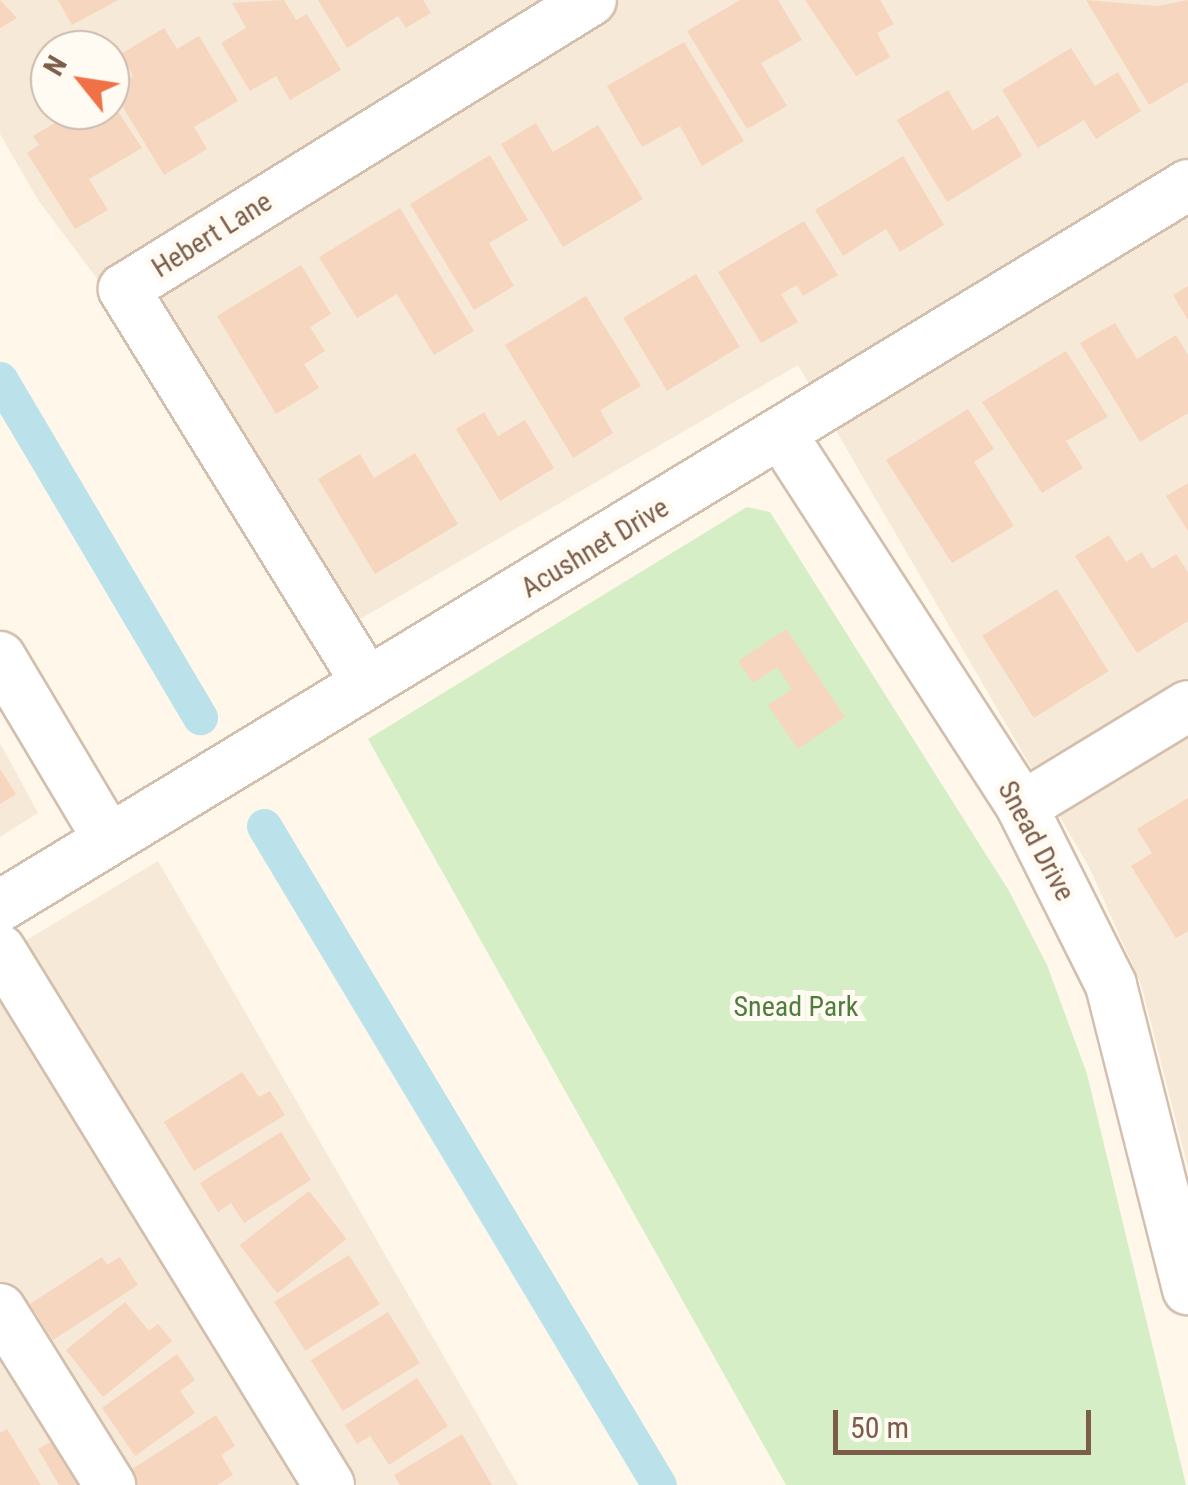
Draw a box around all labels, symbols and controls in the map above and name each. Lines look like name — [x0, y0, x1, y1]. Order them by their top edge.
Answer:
north arrow — [30, 30, 130, 130]
text: N — [37, 50, 74, 81]
street label: Hebert Lane — [146, 185, 278, 285]
street label: Acushnet Drive — [515, 491, 675, 605]
street label: Snead Drive — [990, 775, 1082, 907]
park label: Snead Park — [734, 990, 858, 1024]
scale bar — [838, 1390, 1096, 1452]
text: 50 m — [850, 1410, 909, 1445]

